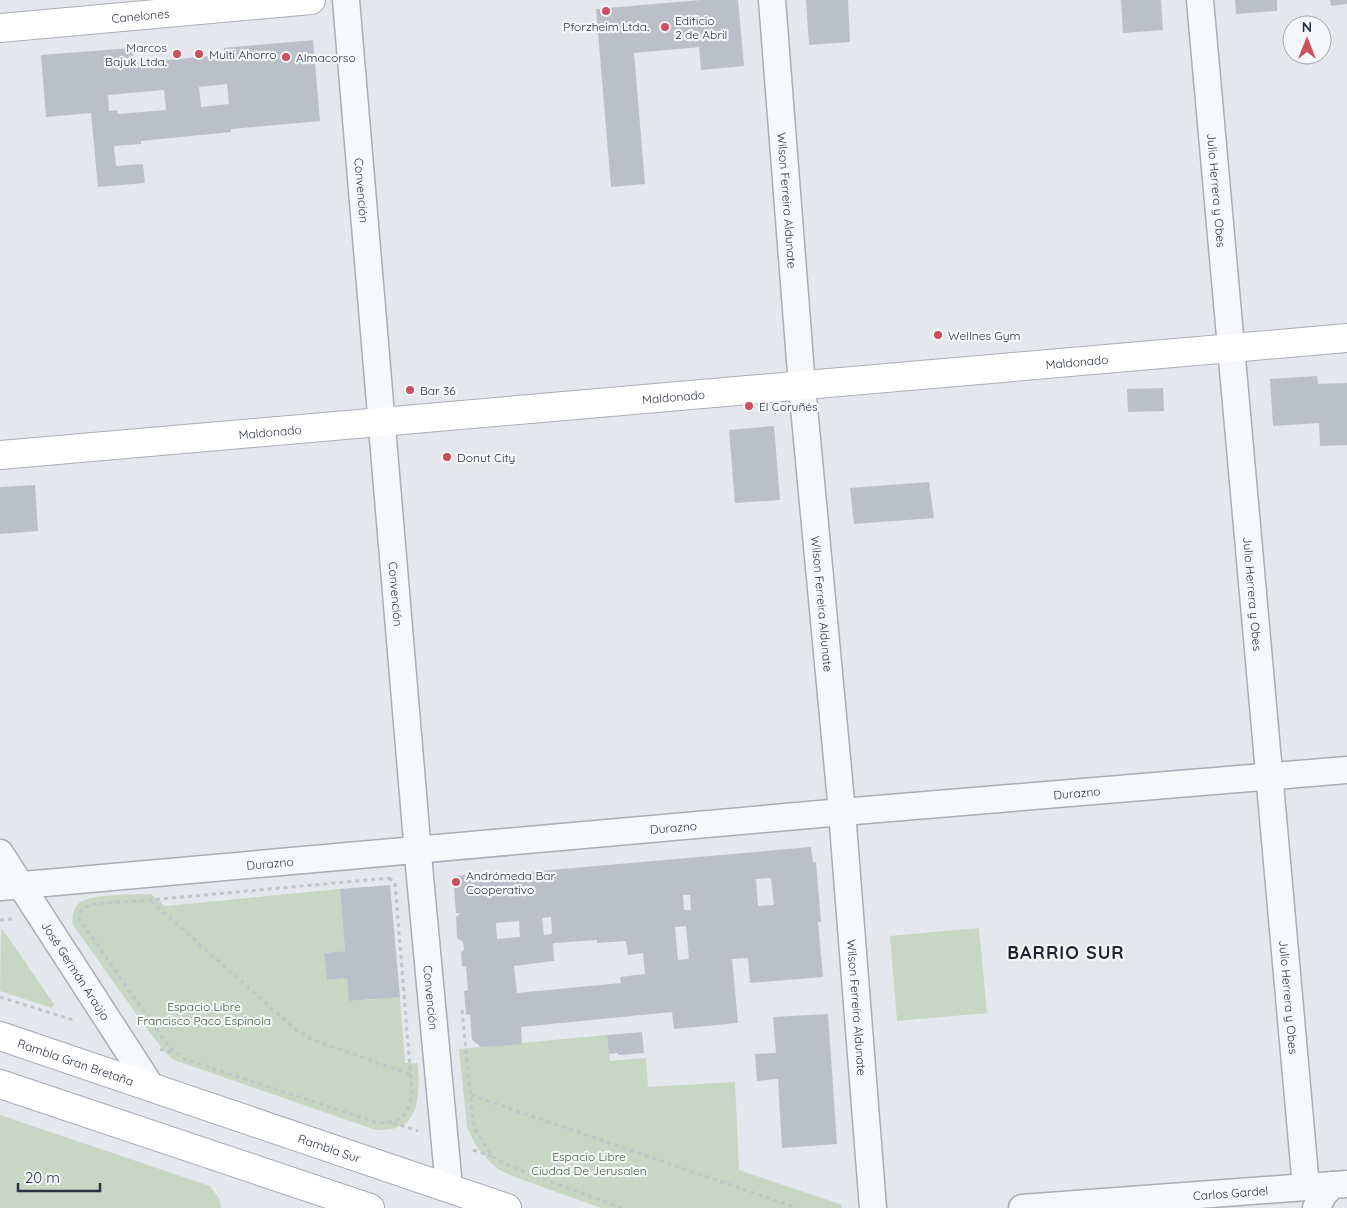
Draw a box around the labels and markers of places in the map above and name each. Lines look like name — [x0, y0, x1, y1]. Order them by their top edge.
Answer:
marker: Pforzheim Ltda. — [600, 5, 612, 17]
place label: Edificio 2 de Abril — [675, 13, 727, 42]
place label: Pforzheim Ltda. — [563, 19, 649, 34]
marker: Edificio 2 de Abril — [659, 21, 671, 33]
place label: Marcos Bajuk Ltda. — [105, 40, 167, 69]
place label: Multi Ahorro — [209, 47, 276, 62]
marker: Marcos Bajuk Ltda. — [171, 48, 183, 60]
marker: Multi Ahorro — [193, 48, 205, 60]
place label: Almacorso — [296, 50, 356, 65]
marker: Almacorso — [280, 51, 292, 63]
place label: Wellnes Gym — [948, 328, 1020, 343]
marker: Wellnes Gym — [932, 329, 944, 341]
place label: Bar 36 — [420, 383, 456, 398]
marker: Bar 36 — [404, 384, 416, 396]
place label: El Coruñés — [759, 399, 818, 414]
marker: El Coruñés — [743, 400, 755, 412]
place label: Donut City — [457, 450, 515, 465]
marker: Donut City — [441, 451, 453, 463]
place label: Andrómeda Bar Cooperativo — [466, 868, 555, 897]
marker: Andrómeda Bar Cooperativo — [450, 876, 462, 888]

